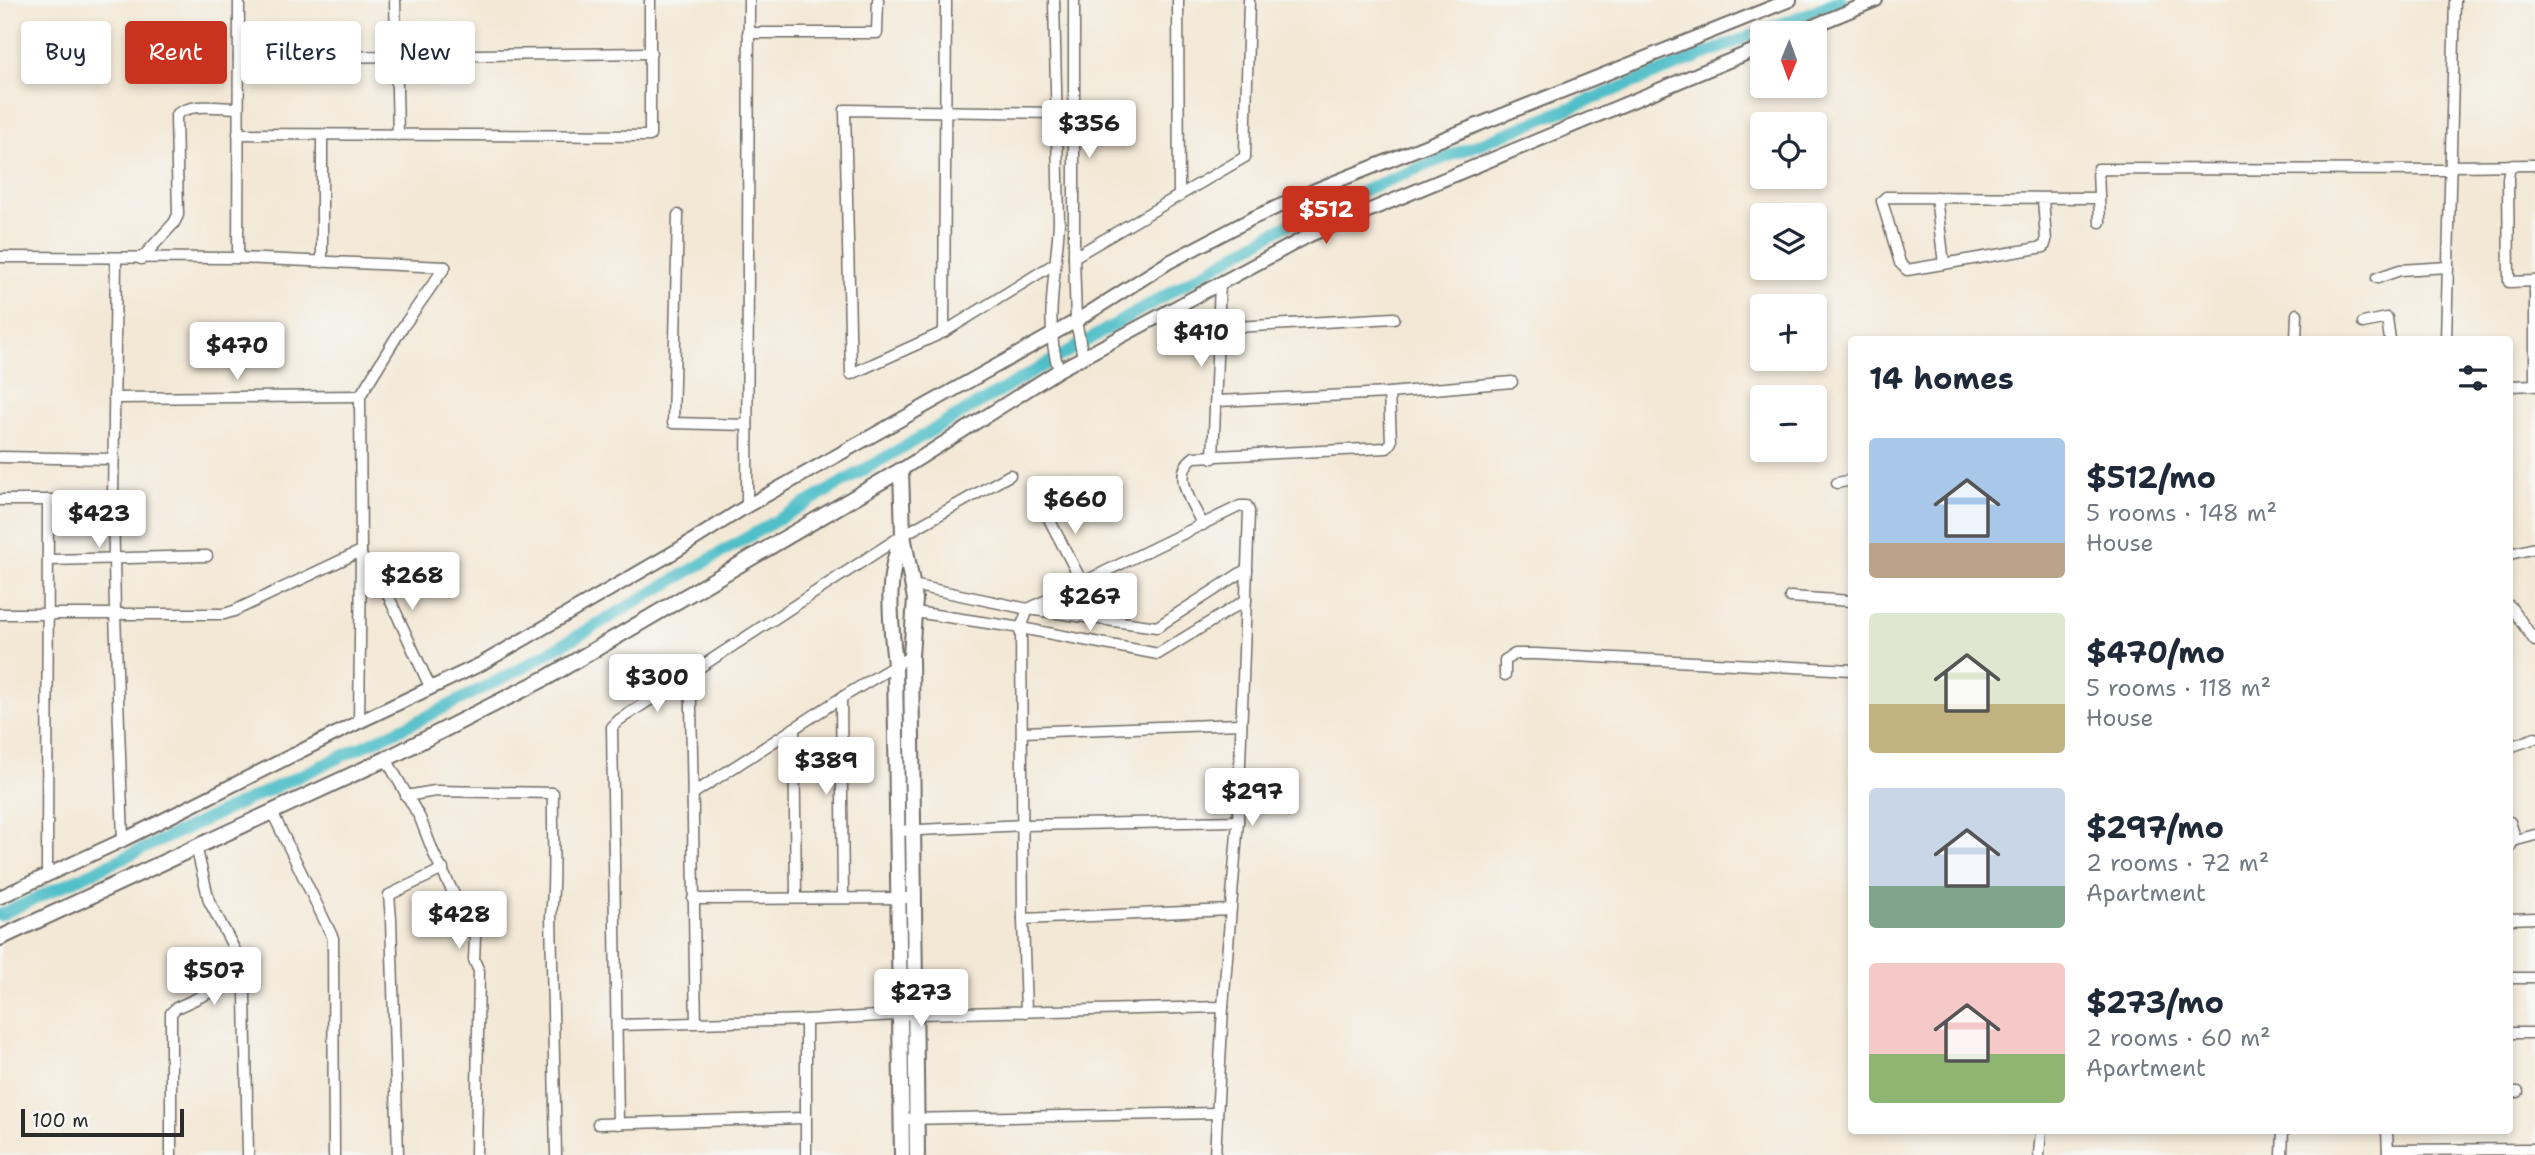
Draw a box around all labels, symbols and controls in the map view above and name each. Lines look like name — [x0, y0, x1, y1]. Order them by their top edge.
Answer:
chip: Buy — [21, 21, 111, 84]
chip: Rent — [125, 21, 227, 84]
chip: Filters — [241, 21, 361, 84]
chip: New — [375, 21, 475, 84]
north arrow — [1750, 21, 1827, 98]
map controls — [1750, 21, 1827, 462]
pin: $356 — [1048, 100, 1130, 160]
text: $356 — [1058, 108, 1120, 138]
button: locate — [1750, 112, 1827, 189]
pin: $512 — [1285, 187, 1367, 246]
text: $512 — [1298, 194, 1354, 224]
button: layers — [1750, 203, 1827, 280]
button: + — [1750, 294, 1827, 371]
pin: $410 — [1160, 310, 1242, 369]
text: $410 — [1173, 317, 1229, 347]
pin: $470 — [196, 322, 278, 382]
text: $470 — [206, 330, 268, 360]
text: 14 homes — [1869, 358, 2014, 399]
icon: filters — [2454, 359, 2492, 397]
button: − — [1750, 385, 1827, 462]
text: $512/mo — [2086, 457, 2216, 498]
icon: home — [1925, 466, 2009, 550]
pin: $660 — [1034, 476, 1116, 536]
text: $660 — [1043, 484, 1107, 514]
pin: $423 — [58, 490, 140, 550]
text: $423 — [68, 498, 130, 528]
text: 5 rooms · 148 m² — [2086, 498, 2277, 528]
text: House — [2086, 528, 2154, 558]
pin: $268 — [371, 552, 453, 612]
text: $268 — [381, 560, 443, 590]
pin: $267 — [1049, 574, 1131, 633]
text: $267 — [1059, 581, 1121, 611]
text: $470/mo — [2086, 632, 2225, 673]
icon: home — [1925, 641, 2009, 725]
pin: $300 — [616, 654, 698, 714]
text: $300 — [625, 662, 689, 692]
text: 5 rooms · 118 m² — [2086, 673, 2271, 703]
text: House — [2086, 703, 2154, 733]
pin: $389 — [785, 738, 867, 797]
text: $389 — [794, 745, 858, 775]
pin: $297 — [1211, 768, 1293, 828]
text: $297 — [1221, 776, 1283, 806]
text: $297/mo — [2086, 807, 2224, 848]
icon: home — [1925, 816, 2009, 900]
text: 2 rooms · 72 m² — [2086, 848, 2269, 878]
text: Apartment — [2086, 878, 2206, 908]
pin: $428 — [418, 892, 500, 951]
text: $428 — [428, 899, 490, 929]
pin: $507 — [173, 948, 255, 1007]
text: $507 — [183, 955, 245, 985]
pin: $273 — [880, 970, 962, 1029]
text: $273 — [890, 977, 952, 1007]
text: $273/mo — [2086, 982, 2224, 1023]
icon: home — [1925, 991, 2009, 1075]
text: 2 rooms · 60 m² — [2086, 1023, 2271, 1053]
text: Apartment — [2086, 1053, 2206, 1083]
scale bar — [21, 1106, 184, 1138]
text: 100 m — [32, 1108, 89, 1133]

